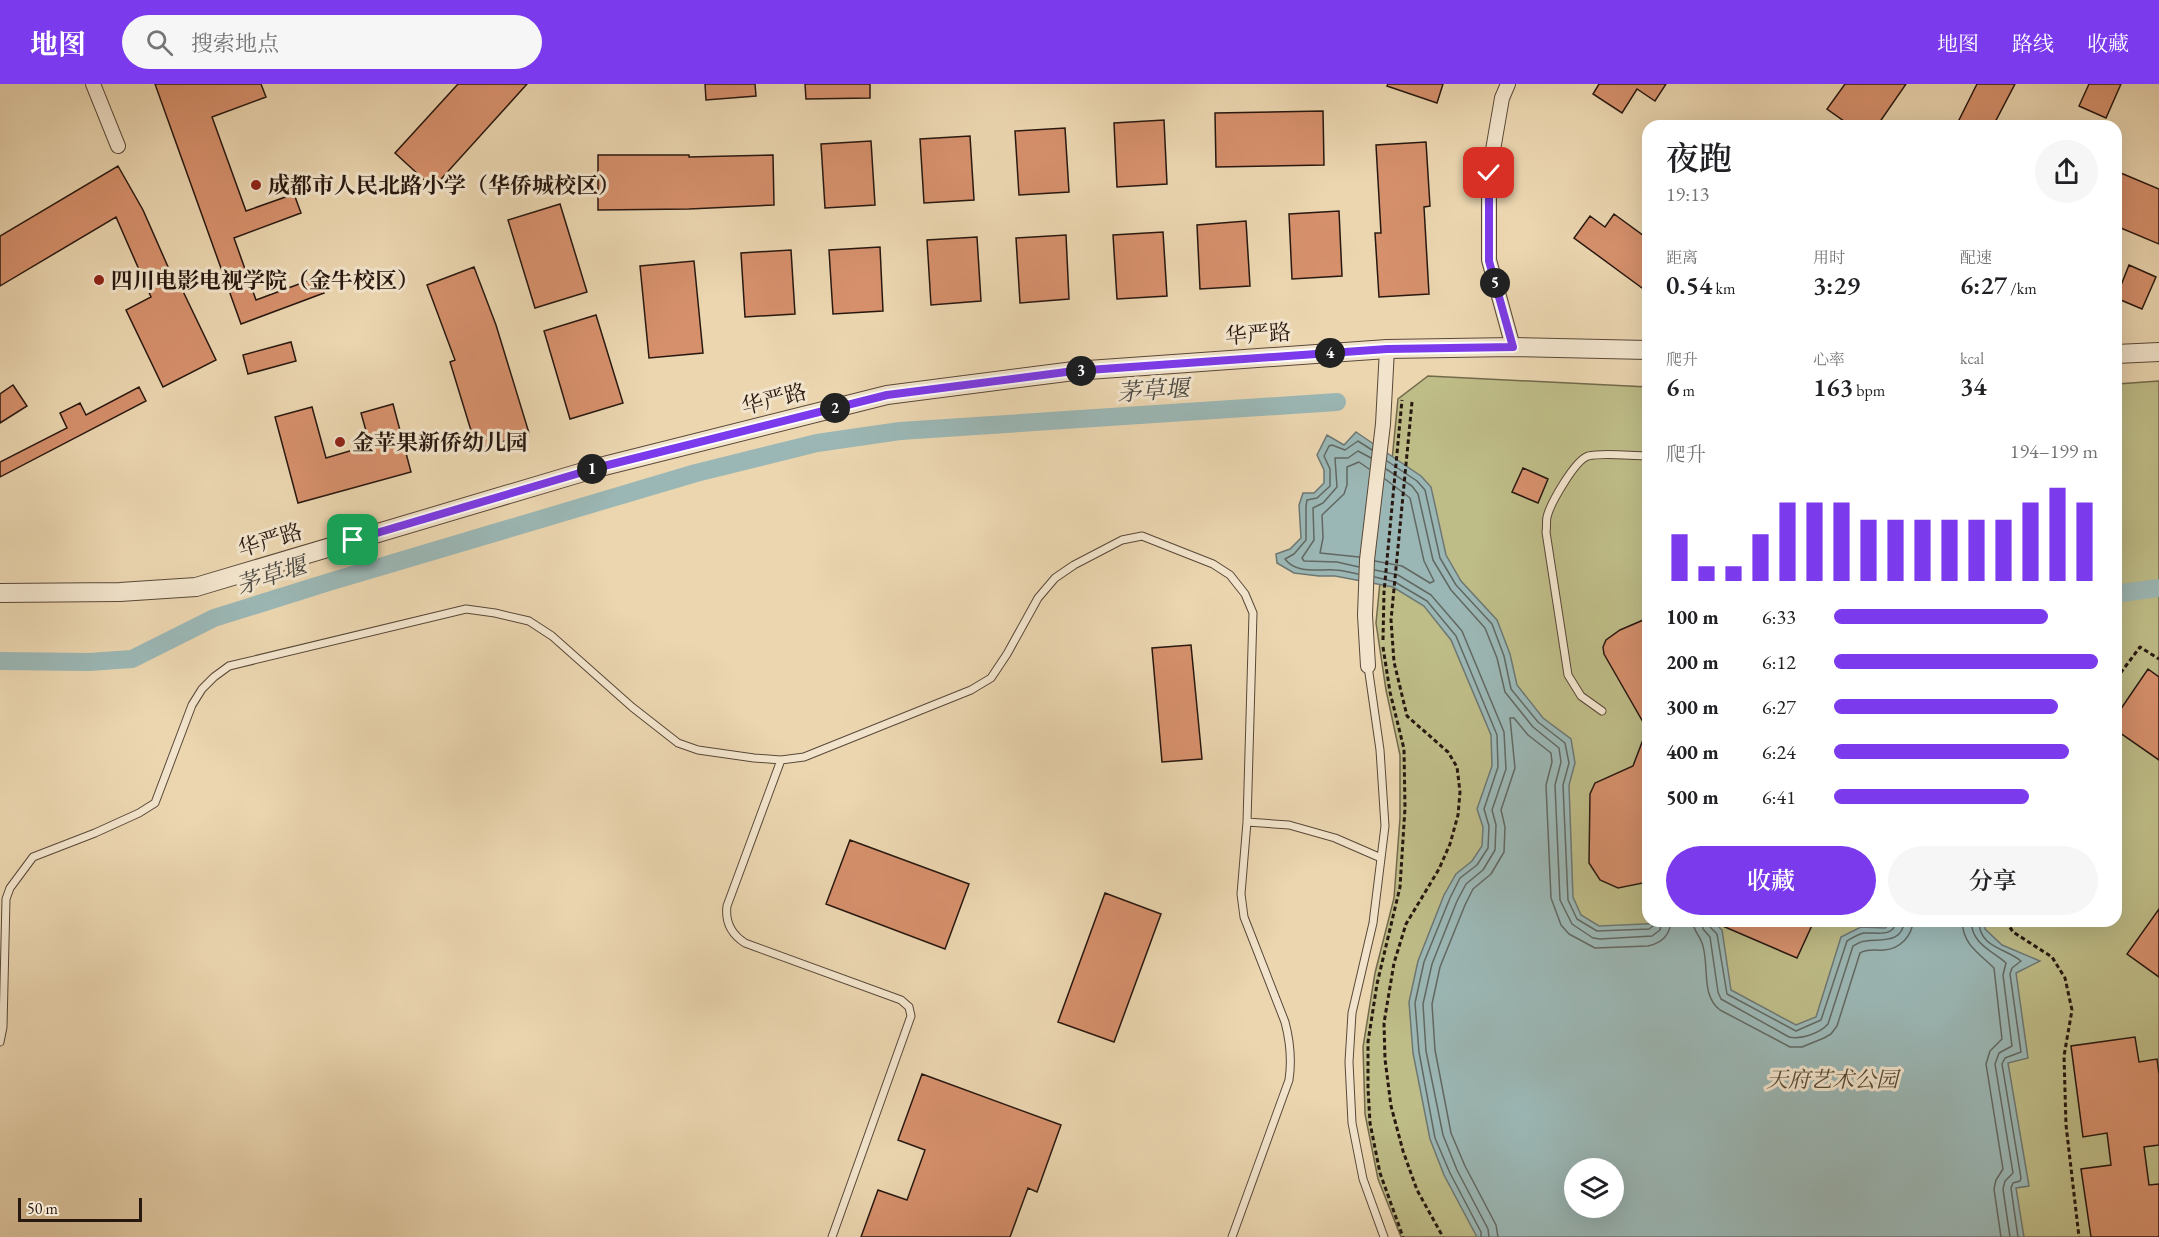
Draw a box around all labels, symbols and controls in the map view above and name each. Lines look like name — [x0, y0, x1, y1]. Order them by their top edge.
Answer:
search box — [122, 15, 542, 69]
text: 地图 — [30, 26, 86, 62]
icon: search — [143, 26, 176, 59]
text: 搜索地点 — [191, 29, 279, 58]
text: 地图 — [1937, 30, 1979, 57]
text: 路线 — [2012, 30, 2054, 57]
text: 收藏 — [2087, 30, 2129, 57]
text: 夜跑 — [1666, 137, 1732, 180]
button: share — [2035, 140, 2098, 203]
pin — [1463, 147, 1514, 198]
icon: check — [1472, 156, 1505, 189]
place label: 成都市人民北路小学（华侨城校区） — [268, 171, 620, 200]
marker: 成都市人民北路小学（华侨城校区） — [249, 178, 263, 192]
text: 19:13 — [1666, 181, 1709, 207]
text: 距离 — [1666, 247, 1698, 268]
text: 用时 — [1813, 247, 1845, 268]
text: 配速 — [1960, 247, 1992, 268]
place label: 四川电影电视学院（金牛校区） — [111, 266, 419, 295]
pin: 5 — [1480, 268, 1510, 298]
text: 0.54 — [1666, 268, 1712, 302]
text: 3:29 — [1813, 268, 1860, 302]
text: 6:27 — [1960, 268, 2007, 302]
text: 5 — [1491, 272, 1499, 293]
marker: 四川电影电视学院（金牛校区） — [92, 273, 106, 287]
text: km — [1712, 278, 1735, 299]
text: /km — [2007, 278, 2037, 299]
street label: 华严路 — [1224, 317, 1292, 351]
pin: 4 — [1315, 338, 1345, 368]
text: 4 — [1326, 342, 1334, 363]
text: kcal — [1960, 348, 1984, 369]
text: 爬升 — [1666, 349, 1698, 370]
text: 心率 — [1813, 349, 1845, 370]
pin: 3 — [1066, 356, 1096, 386]
text: 3 — [1077, 360, 1085, 381]
text: 34 — [1960, 369, 1987, 403]
text: 6 — [1666, 370, 1679, 404]
text: 163 — [1813, 370, 1853, 404]
water label: 茅草堰 — [1116, 372, 1194, 408]
street label: 华严路 — [738, 377, 810, 421]
text: m — [1679, 380, 1695, 401]
text: bpm — [1853, 380, 1885, 401]
pin: 2 — [820, 393, 850, 423]
text: 2 — [831, 397, 839, 418]
place label: 金苹果新侨幼儿园 — [352, 428, 528, 457]
marker: 金苹果新侨幼儿园 — [333, 435, 347, 449]
text: 194–199 m — [2010, 438, 2098, 464]
text: 爬升 — [1666, 441, 1706, 467]
pin: 1 — [577, 454, 607, 484]
text: 1 — [588, 458, 596, 479]
pin — [327, 514, 378, 565]
street label: 华严路 — [234, 516, 306, 564]
icon: arrive — [336, 523, 369, 556]
water label: 茅草堰 — [232, 548, 314, 601]
text: 100 m — [1666, 604, 1719, 630]
text: 6:33 — [1762, 604, 1796, 630]
text: 200 m — [1666, 649, 1719, 675]
text: 6:12 — [1762, 649, 1796, 675]
text: 300 m — [1666, 694, 1719, 720]
text: 6:27 — [1762, 694, 1796, 720]
text: 400 m — [1666, 739, 1719, 765]
text: 6:24 — [1762, 739, 1796, 765]
text: 500 m — [1666, 784, 1719, 810]
text: 6:41 — [1762, 784, 1796, 810]
button: 收藏 — [1666, 846, 1876, 915]
button: 分享 — [1888, 846, 2098, 915]
park label: 天府艺术公园 — [1766, 1065, 1901, 1094]
map controls — [1564, 1158, 1624, 1218]
button: layers — [1564, 1158, 1624, 1218]
scale bar — [18, 1195, 142, 1222]
text: 50 m — [27, 1198, 58, 1219]

